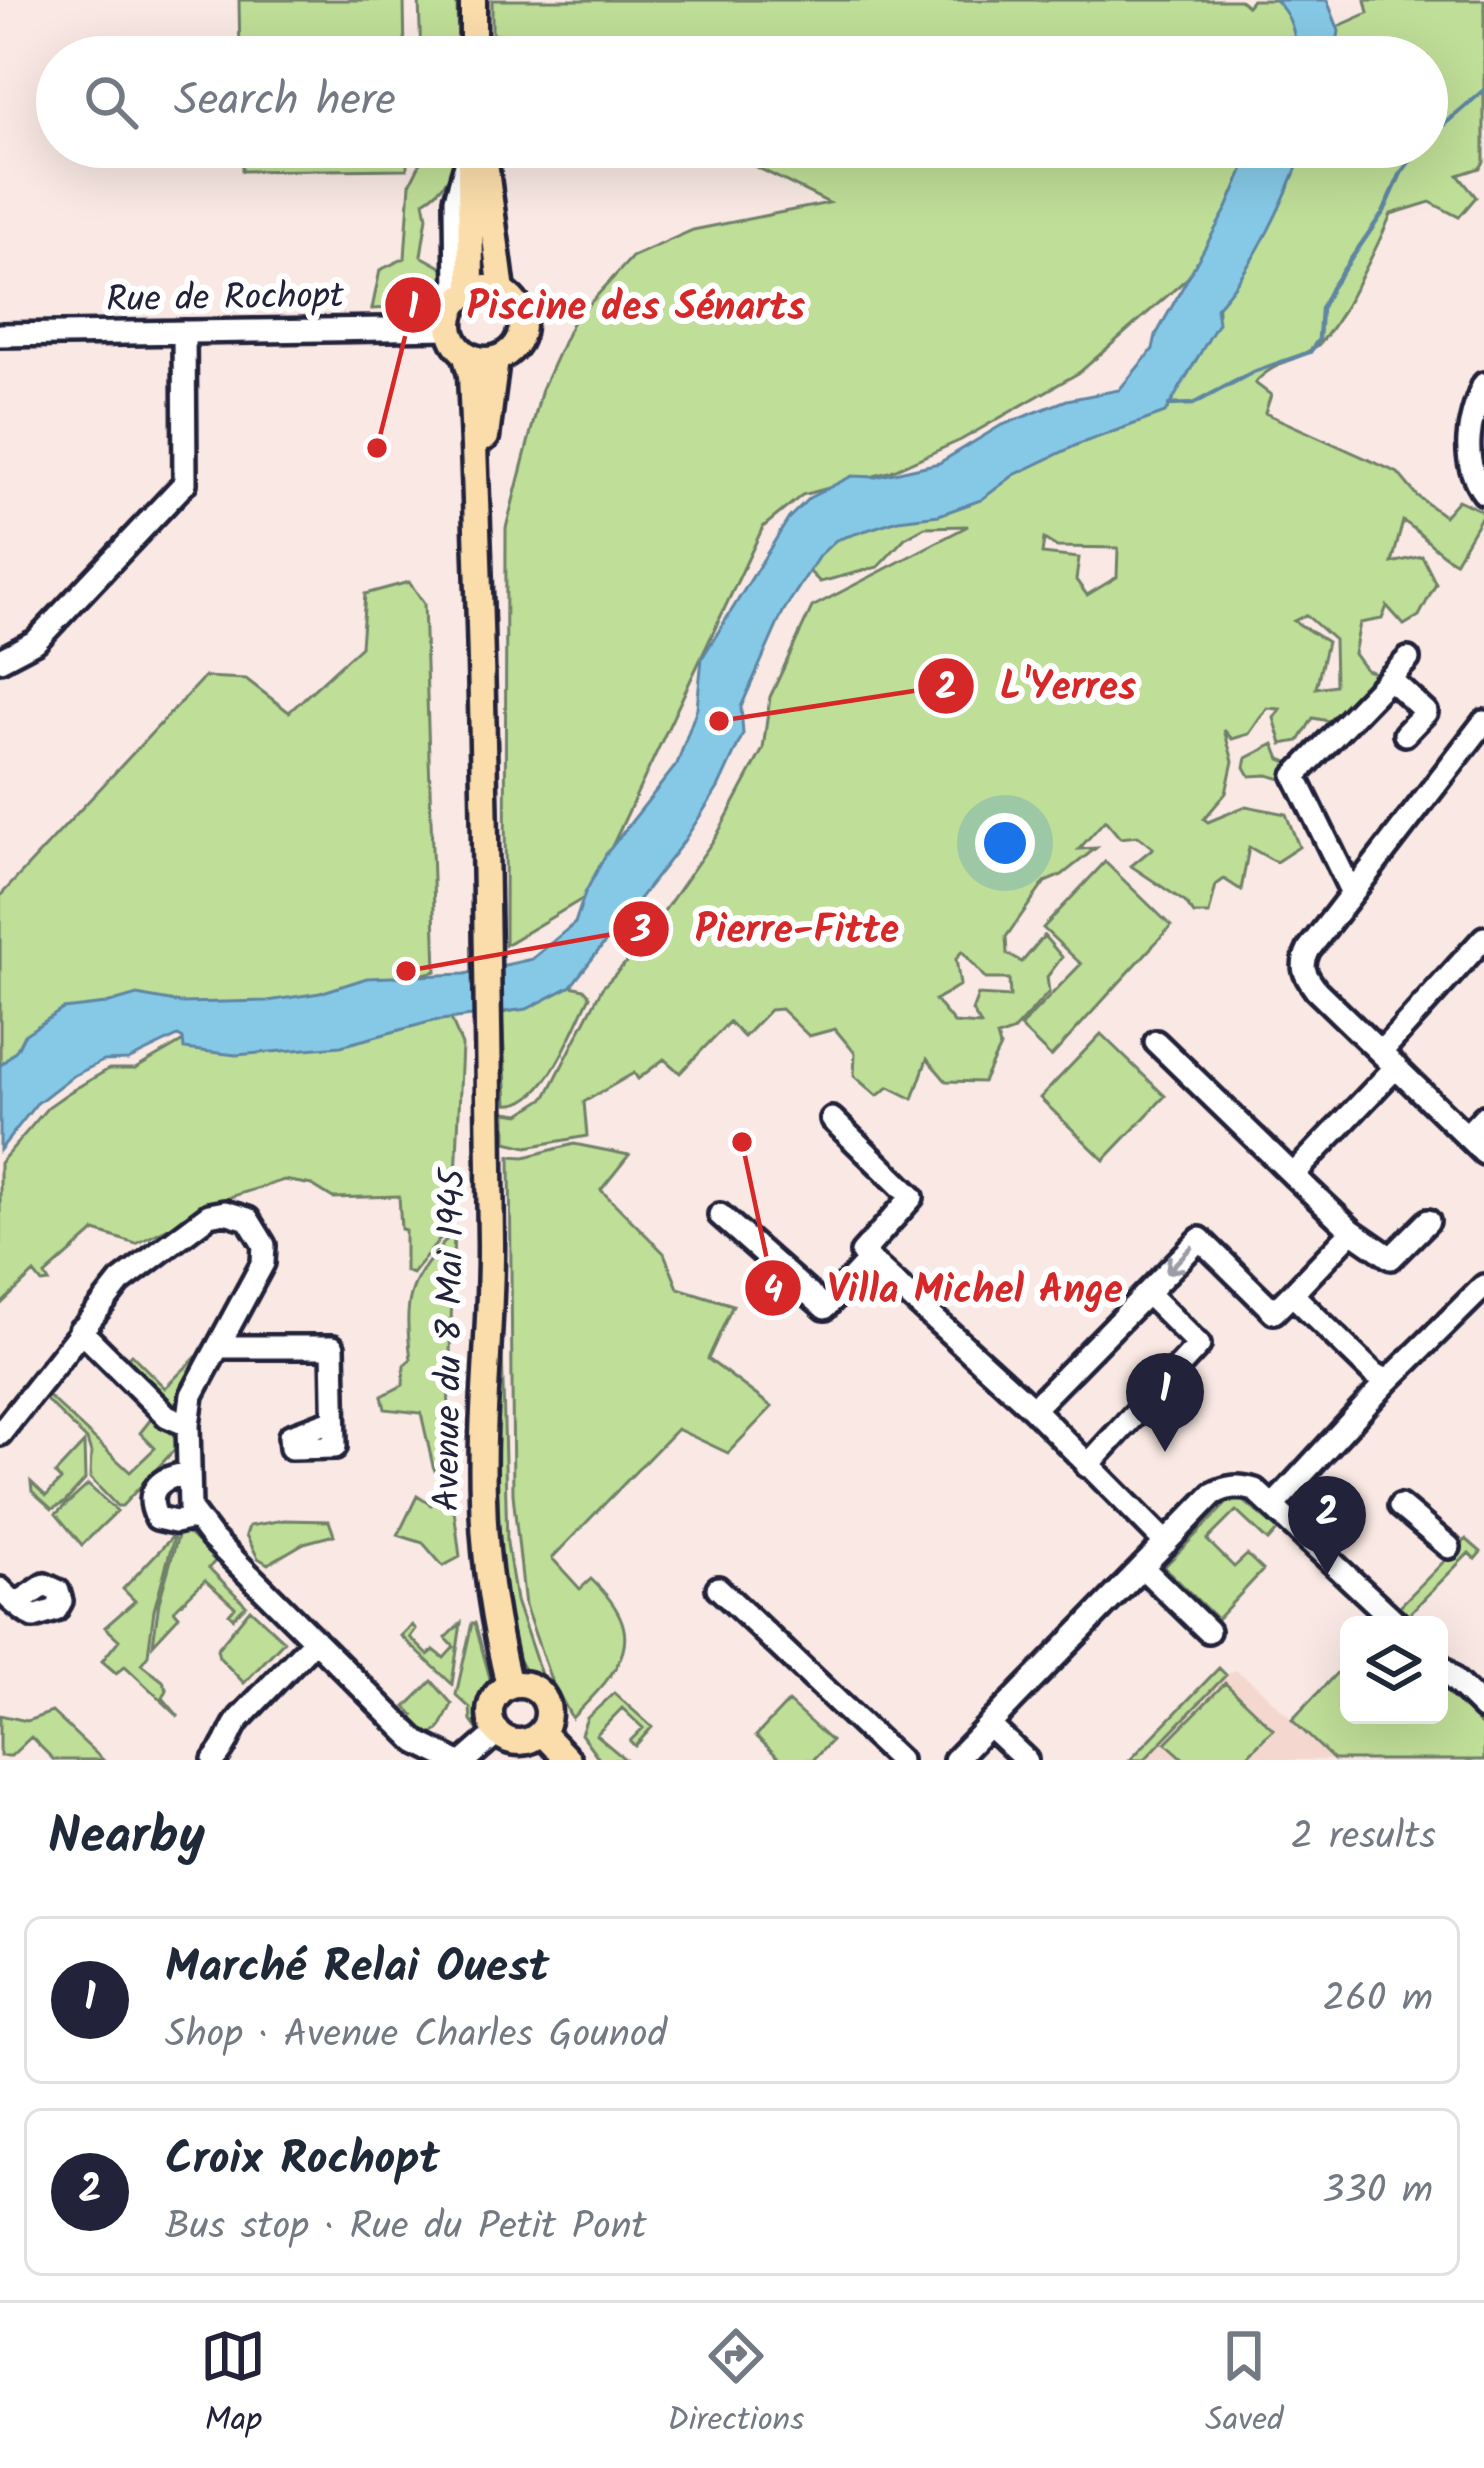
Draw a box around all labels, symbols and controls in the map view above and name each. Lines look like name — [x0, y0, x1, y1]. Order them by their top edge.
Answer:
search box — [36, 36, 1448, 168]
text: Search here — [174, 66, 396, 138]
icon: search — [78, 69, 144, 135]
street label: Rue de Rochopt — [106, 268, 345, 330]
callout: Piscine des Sénarts — [383, 268, 829, 343]
text: Piscine des Sénarts — [467, 278, 805, 340]
text: 1 — [408, 280, 419, 337]
callout: L'Yerres — [916, 648, 1161, 723]
text: L'Yerres — [1000, 658, 1136, 720]
text: 2 — [936, 660, 957, 717]
your location — [975, 813, 1035, 873]
callout: Pierre-Fitte — [611, 891, 923, 966]
text: Pierre-Fitte — [695, 901, 899, 963]
text: 3 — [630, 903, 651, 960]
street label: Avenue du 8 Mai 1945 — [420, 1166, 483, 1512]
one-way arrow — [1166, 1245, 1194, 1274]
callout: Villa Michel Ange — [743, 1251, 1147, 1326]
text: Villa Michel Ange — [827, 1261, 1123, 1323]
text: 4 — [763, 1263, 783, 1320]
pin: 1 — [1126, 1353, 1204, 1452]
pin: 2 — [1288, 1476, 1366, 1575]
map controls — [1340, 1616, 1448, 1724]
button: layers — [1340, 1616, 1448, 1724]
text: Nearby — [48, 1798, 205, 1879]
text: 2 results — [1291, 1807, 1436, 1869]
text: Marché Relai Ouest — [165, 1933, 549, 2005]
text: 1 — [84, 1969, 96, 2031]
text: 260 m — [1322, 1969, 1433, 2031]
text: Shop · Avenue Charles Gounod — [165, 2005, 667, 2067]
text: Croix Rochopt — [165, 2125, 440, 2197]
text: 2 — [79, 2161, 101, 2223]
text: 330 m — [1322, 2161, 1433, 2223]
text: Bus stop · Rue du Petit Pont — [165, 2197, 647, 2259]
tab: Map — [200, 2323, 266, 2448]
tab: Directions — [667, 2323, 804, 2448]
tab: Saved — [1205, 2323, 1284, 2448]

